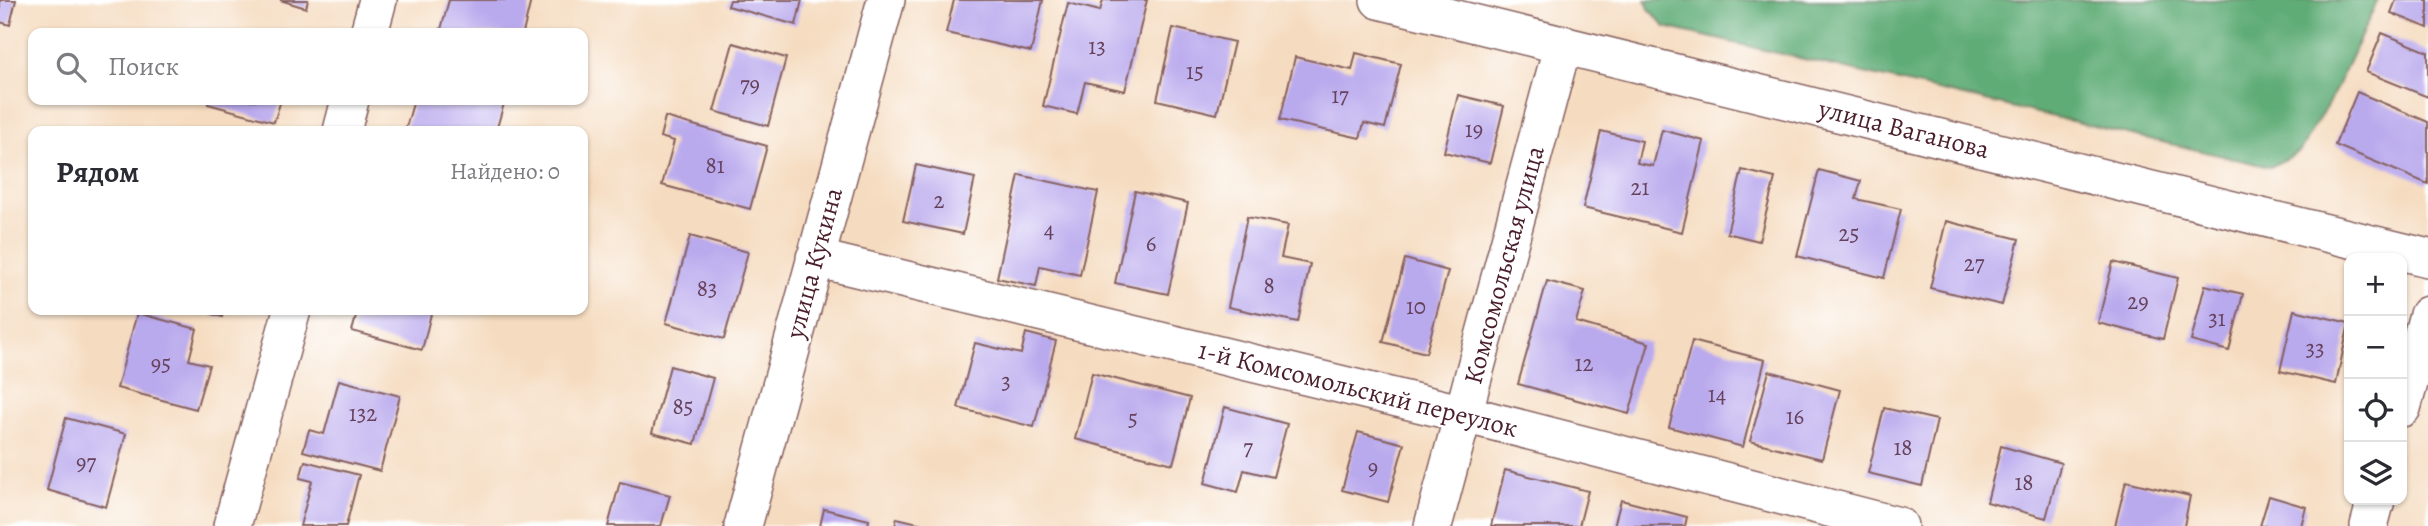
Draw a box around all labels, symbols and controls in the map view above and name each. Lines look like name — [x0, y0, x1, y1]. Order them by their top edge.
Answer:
search box — [28, 28, 588, 105]
house number: 13 — [1088, 31, 1106, 62]
icon: search — [52, 48, 90, 86]
text: Поиск — [108, 49, 179, 84]
house number: 15 — [1186, 56, 1204, 87]
house number: 79 — [740, 69, 760, 100]
house number: 17 — [1331, 80, 1349, 111]
street label: улица Ваганова — [1814, 91, 1993, 167]
house number: 19 — [1465, 114, 1483, 145]
street label: Комсомольская улица — [1455, 142, 1553, 388]
house number: 81 — [705, 150, 725, 181]
text: Рядом — [56, 152, 139, 192]
text: Найдено: 0 — [450, 156, 560, 187]
house number: 21 — [1631, 172, 1650, 203]
street label: улица Кукина — [777, 184, 851, 343]
house number: 2 — [934, 185, 945, 216]
house number: 4 — [1044, 214, 1054, 245]
house number: 25 — [1839, 218, 1859, 249]
house number: 6 — [1146, 228, 1156, 259]
house number: 27 — [1964, 248, 1985, 279]
map controls — [2344, 253, 2407, 505]
button: + — [2344, 253, 2407, 316]
house number: 8 — [1263, 270, 1275, 301]
house number: 83 — [697, 273, 717, 304]
house number: 29 — [2127, 286, 2149, 317]
house number: 10 — [1406, 291, 1426, 322]
house number: 31 — [2208, 303, 2226, 334]
button: − — [2344, 316, 2407, 379]
street label: 1-й Комсомольский переулок — [1194, 332, 1522, 446]
house number: 33 — [2305, 333, 2325, 364]
house number: 95 — [151, 348, 171, 379]
house number: 12 — [1575, 348, 1593, 379]
house number: 3 — [1001, 366, 1011, 397]
house number: 14 — [1708, 379, 1726, 410]
button: locate — [2344, 379, 2407, 442]
house number: 85 — [672, 391, 694, 422]
house number: 132 — [349, 398, 377, 429]
house number: 16 — [1786, 401, 1804, 432]
house number: 5 — [1128, 403, 1138, 434]
house number: 7 — [1243, 432, 1253, 463]
house number: 18 — [1893, 432, 1913, 463]
button: layers — [2344, 442, 2407, 505]
house number: 97 — [76, 447, 96, 478]
house number: 9 — [1368, 452, 1378, 483]
house number: 18 — [2014, 467, 2034, 498]

